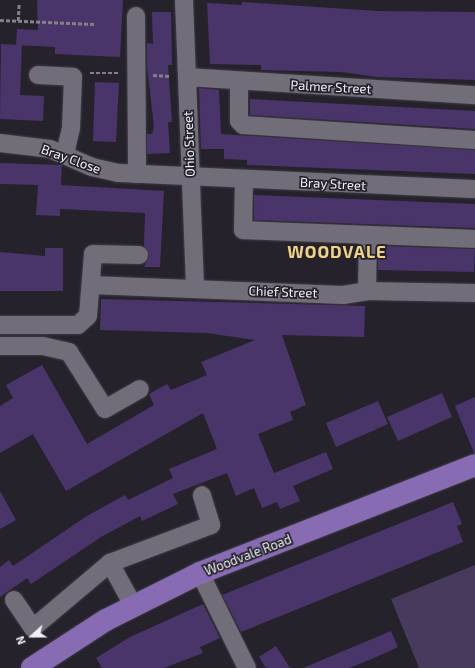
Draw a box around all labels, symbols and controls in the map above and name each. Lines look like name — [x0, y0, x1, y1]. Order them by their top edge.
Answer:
street label: Palmer Street — [290, 77, 372, 97]
street label: Ohio Street — [180, 111, 198, 177]
street label: Bray Close — [39, 141, 103, 177]
street label: Bray Street — [299, 174, 367, 194]
district label: WOODVALE — [287, 242, 387, 262]
street label: Chief Street — [248, 283, 318, 301]
street label: Woodvale Road — [202, 531, 294, 579]
north arrow — [12, 616, 52, 656]
text: N — [13, 634, 28, 647]

